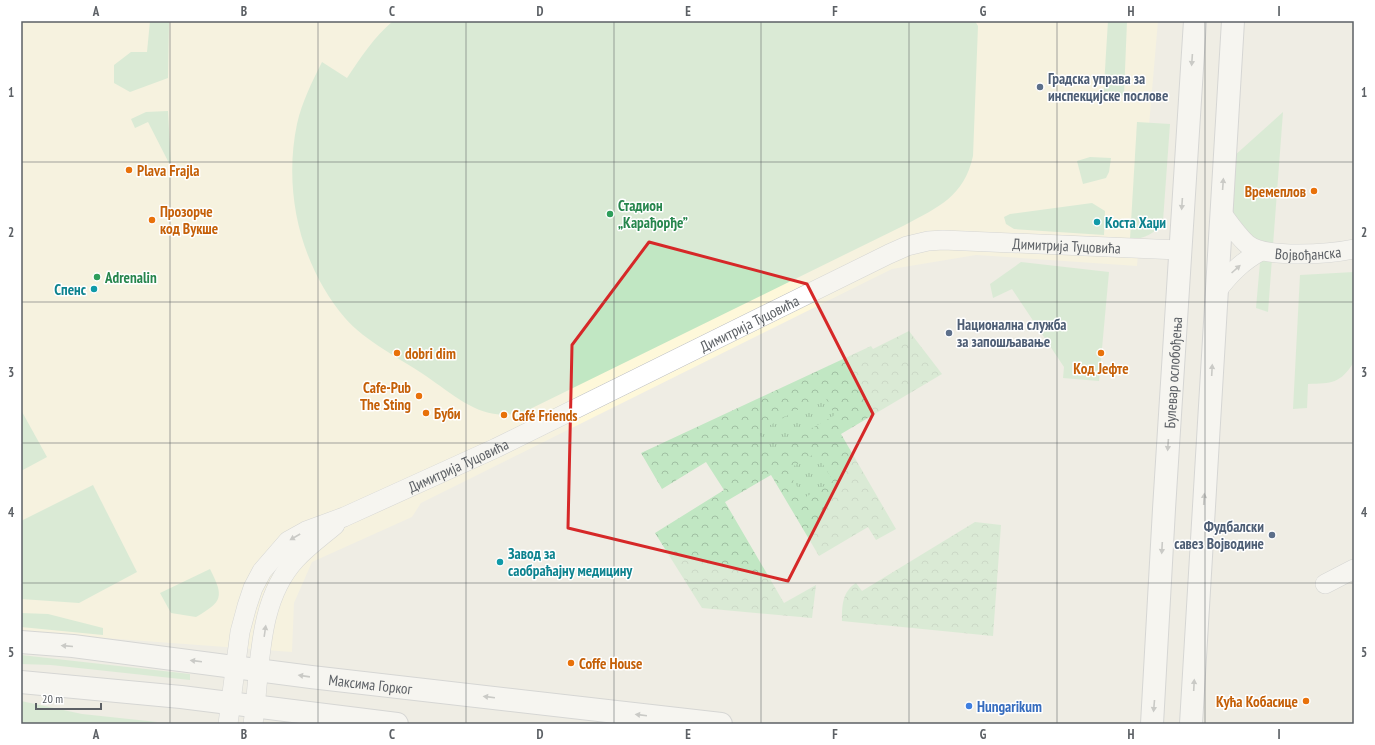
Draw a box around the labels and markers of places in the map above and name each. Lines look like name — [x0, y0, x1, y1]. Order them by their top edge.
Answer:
place label: Градска управа за инспекцијске послове — [1048, 69, 1168, 105]
marker: Градска управа за инспекцијске послове — [1035, 82, 1045, 92]
place label: Plava Frajla — [137, 161, 199, 180]
marker: Plava Frajla — [124, 165, 134, 175]
place label: Времеплов — [1245, 182, 1306, 201]
marker: Времеплов — [1309, 186, 1319, 196]
place label: Стадион „Карађорђе” — [618, 196, 688, 232]
place label: Прозорче код Вукше — [160, 202, 218, 238]
marker: Стадион „Карађорђе” — [605, 209, 615, 219]
place label: Коста Хаџи — [1105, 213, 1166, 232]
marker: Прозорче код Вукше — [147, 215, 157, 225]
marker: Коста Хаџи — [1092, 217, 1102, 227]
place label: Adrenalin — [104, 268, 157, 287]
marker: Adrenalin — [92, 272, 102, 282]
place label: Спенс — [54, 280, 87, 299]
marker: Спенс — [89, 284, 99, 294]
place label: Национална служба за запошљавање — [957, 315, 1067, 351]
marker: Национална служба за запошљавање — [944, 328, 954, 338]
place label: dobri dim — [405, 344, 456, 363]
marker: dobri dim — [392, 348, 402, 358]
marker: Код Јефте — [1096, 348, 1106, 358]
place label: Код Јефте — [1073, 359, 1129, 378]
place label: Cafe-Pub The Sting — [360, 378, 411, 414]
marker: Cafe-Pub The Sting — [414, 391, 424, 401]
place label: Буби — [434, 404, 461, 423]
place label: Café Friends — [512, 406, 578, 425]
marker: Буби — [421, 408, 431, 418]
marker: Café Friends — [499, 410, 509, 420]
place label: Фудбалски савез Војводине — [1174, 517, 1264, 553]
marker: Фудбалски савез Војводине — [1267, 530, 1277, 540]
place label: Завод за саобраћајну медицину — [508, 544, 633, 580]
marker: Завод за саобраћајну медицину — [495, 557, 505, 567]
place label: Coffe House — [579, 654, 642, 673]
marker: Coffe House — [566, 658, 576, 668]
place label: Кућа Кобасице — [1216, 692, 1298, 711]
marker: Кућа Кобасице — [1301, 696, 1311, 706]
place label: Hungarikum — [977, 697, 1042, 716]
marker: Hungarikum — [964, 701, 974, 711]

